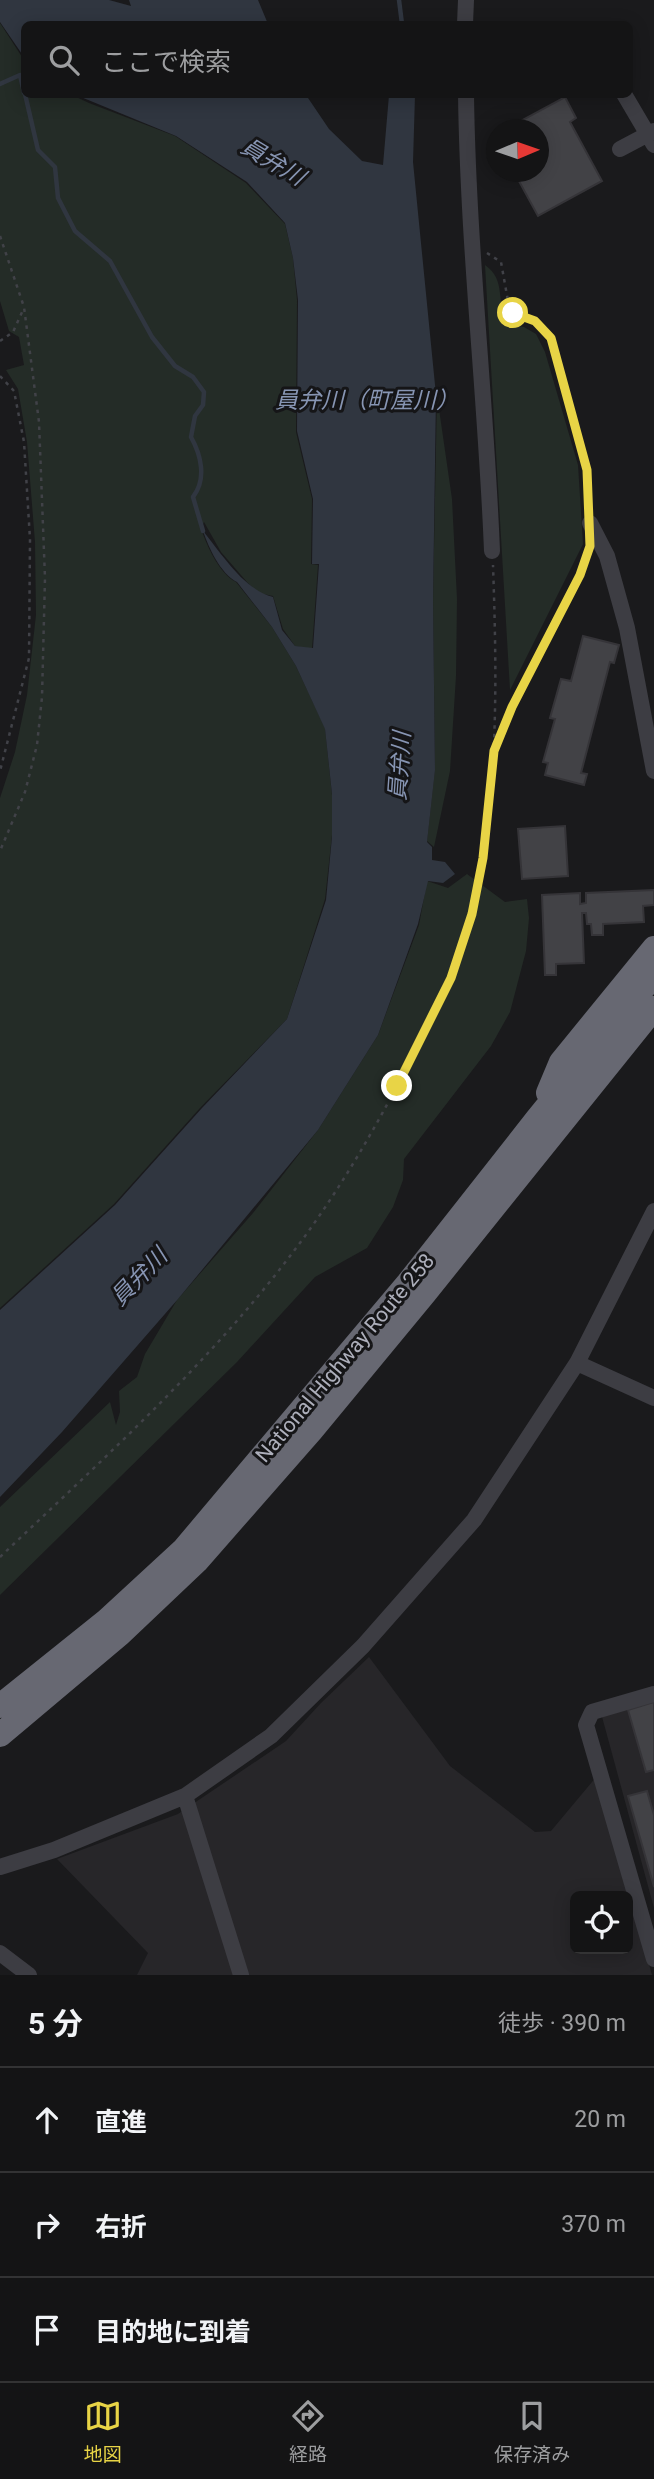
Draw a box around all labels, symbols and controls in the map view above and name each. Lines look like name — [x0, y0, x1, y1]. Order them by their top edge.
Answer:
search box — [21, 21, 633, 98]
icon: search — [45, 41, 83, 79]
text: ここで検索 — [101, 47, 231, 77]
north arrow — [486, 119, 549, 182]
water label: 員弁川 — [236, 133, 312, 193]
route start — [497, 297, 528, 328]
water label: 員弁川（町屋川） — [275, 387, 459, 414]
water label: 員弁川 — [384, 728, 416, 801]
route end — [381, 1070, 412, 1101]
water label: 員弁川 — [105, 1241, 175, 1311]
street label: National Highway Route 258 — [251, 1249, 439, 1467]
map controls — [570, 1891, 633, 1954]
button: locate — [570, 1891, 633, 1954]
text: 5 分 — [28, 2006, 83, 2041]
text: 徒歩 · 390 m — [498, 2010, 626, 2037]
icon: ahead — [28, 2101, 66, 2139]
text: 20 m — [574, 2106, 626, 2133]
text: 直進 — [95, 2107, 147, 2137]
icon: right — [28, 2206, 66, 2244]
text: 370 m — [561, 2211, 626, 2238]
text: 右折 — [95, 2212, 147, 2242]
icon: arrive — [28, 2311, 66, 2349]
text: 目的地に到着 — [95, 2317, 251, 2347]
tab: 地図 — [84, 2397, 122, 2466]
tab: 経路 — [289, 2397, 327, 2466]
tab: 保存済み — [494, 2397, 570, 2466]

